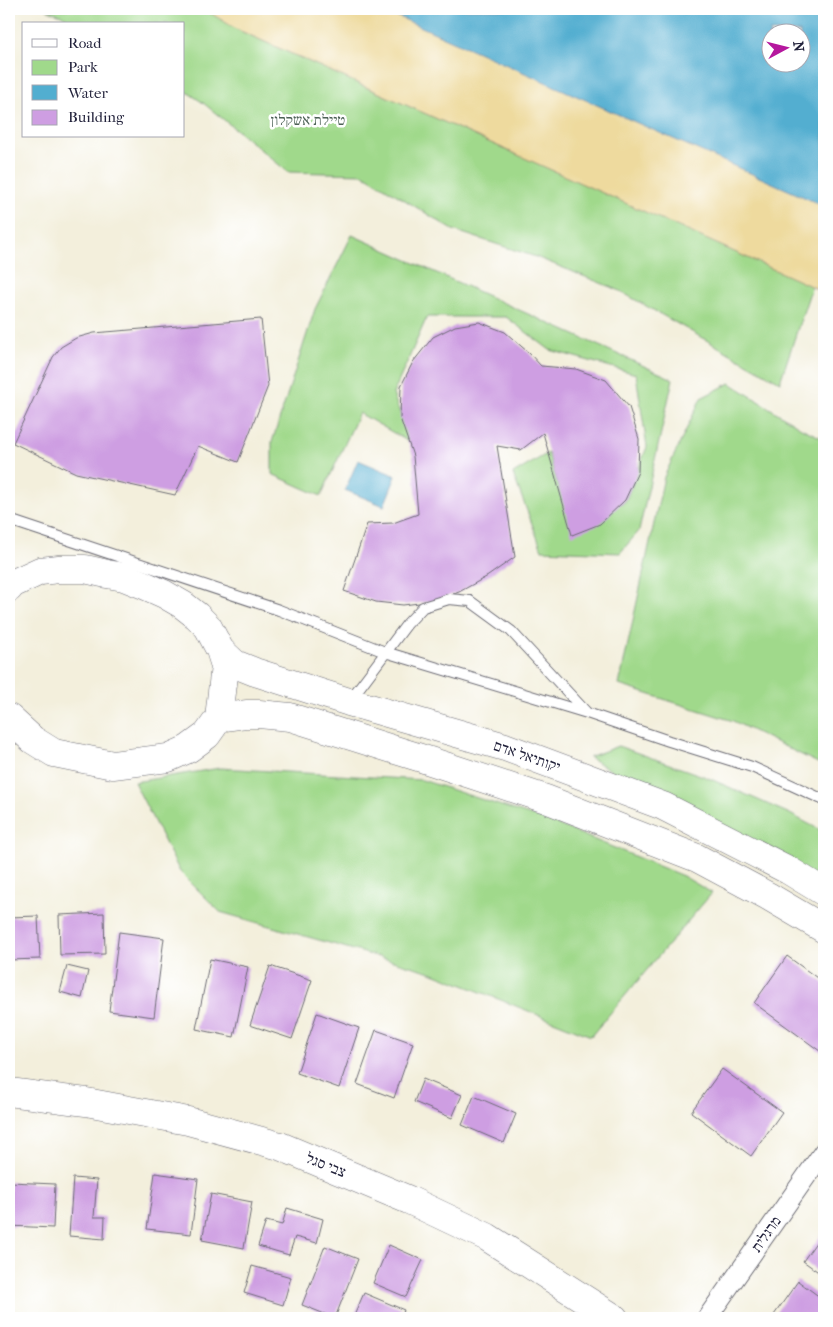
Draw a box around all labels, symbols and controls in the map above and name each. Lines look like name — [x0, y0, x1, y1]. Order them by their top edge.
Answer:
legend — [22, 22, 185, 138]
north arrow — [760, 22, 810, 72]
text: Road — [68, 34, 102, 52]
text: N — [789, 40, 808, 53]
text: Park — [68, 58, 98, 76]
text: Water — [67, 84, 108, 102]
text: Building — [68, 108, 125, 126]
park label: טיילת אשקלון — [271, 111, 345, 129]
street label: יקותיאל אדם — [491, 736, 563, 776]
street label: צבי סגל — [303, 1149, 349, 1181]
street label: מרגלית — [747, 1213, 785, 1255]

